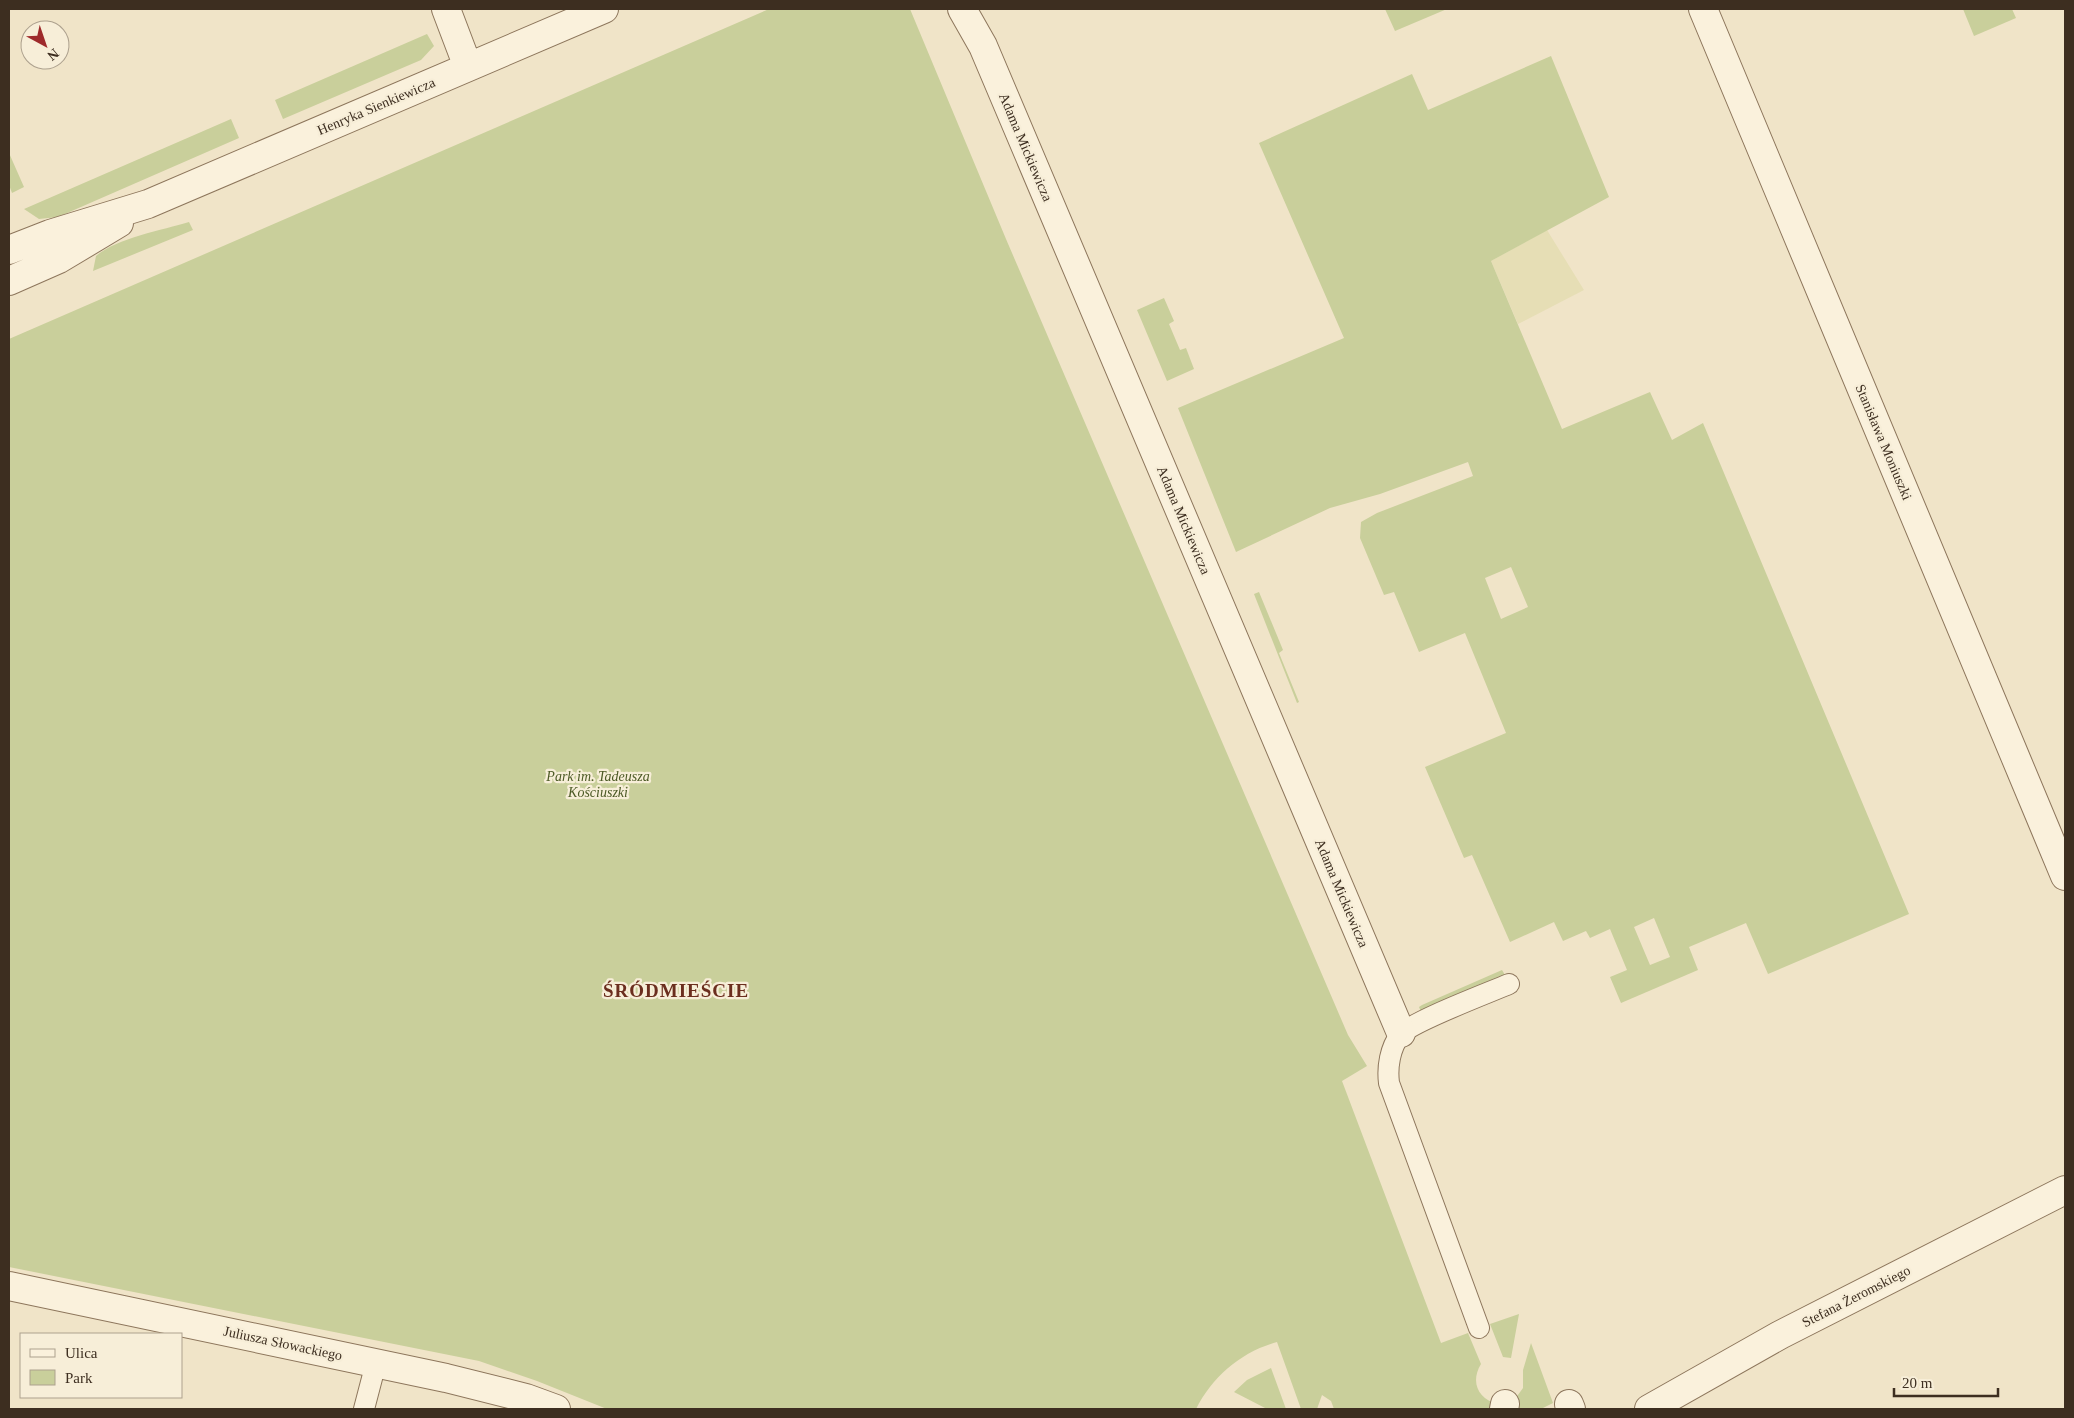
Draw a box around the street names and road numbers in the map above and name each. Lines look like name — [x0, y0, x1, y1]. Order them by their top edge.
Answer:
street label: Henryka Sienkiewicza — [315, 75, 438, 138]
street label: Adama Mickiewicza — [996, 91, 1055, 204]
street label: Stanisława Moniuszki — [1852, 382, 1915, 502]
street label: Adama Mickiewicza — [1154, 464, 1213, 577]
street label: Adama Mickiewicza — [1312, 837, 1371, 950]
street label: Stefana Żeromskiego — [1800, 1263, 1913, 1330]
street label: Juliusza Słowackiego — [222, 1324, 344, 1363]

